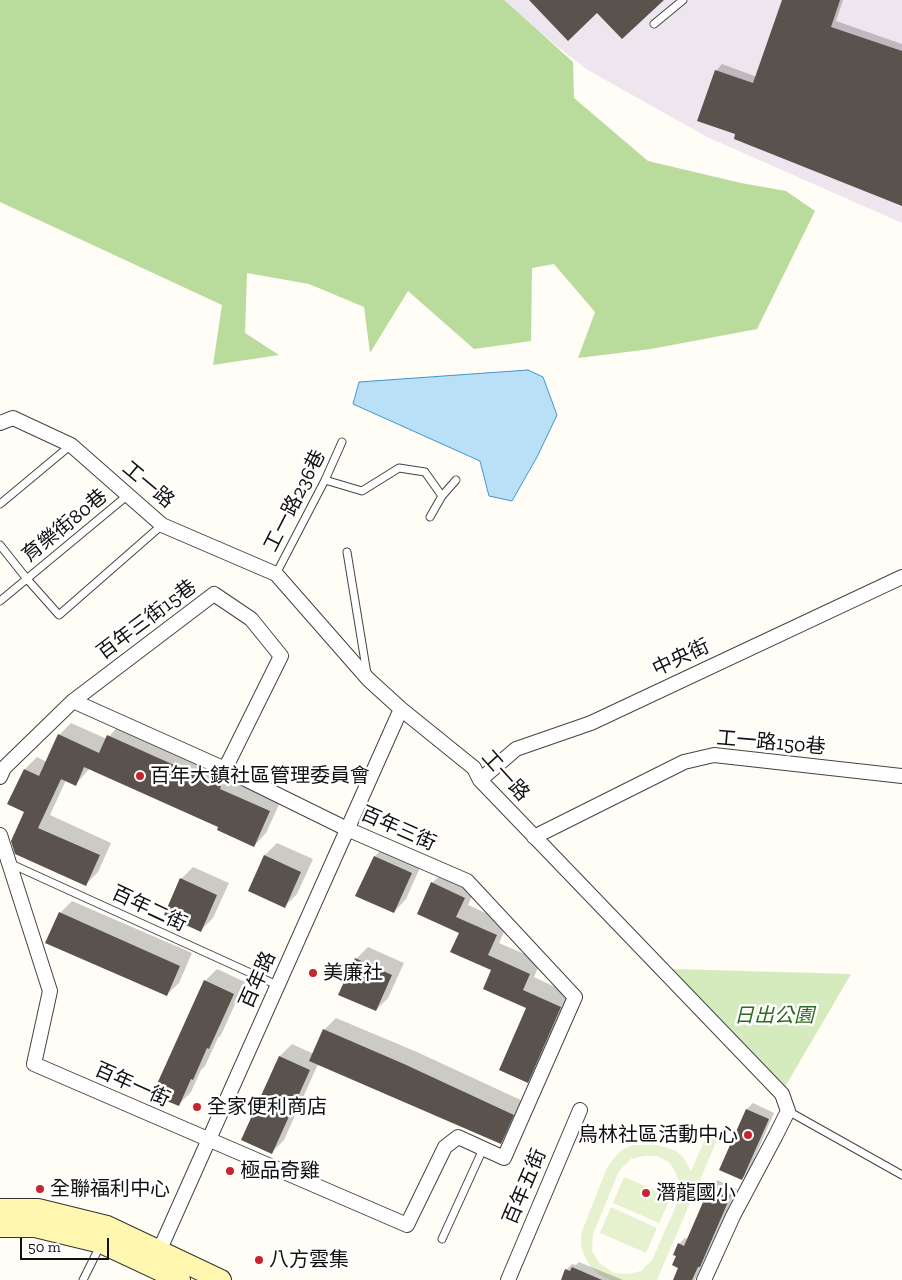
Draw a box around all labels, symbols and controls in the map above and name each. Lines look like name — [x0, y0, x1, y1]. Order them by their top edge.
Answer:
street label: 工一路236巷 — [259, 446, 331, 556]
street label: 工一路 — [117, 457, 179, 513]
street label: 育樂街80巷 — [18, 484, 112, 568]
street label: 百年三街15巷 — [93, 575, 201, 665]
street label: 中央街 — [649, 634, 713, 682]
street label: 工一路150巷 — [715, 726, 827, 760]
street label: 工一路 — [476, 746, 534, 806]
place label: 百年大鎮社區管理委員會 — [150, 764, 370, 788]
marker: 百年大鎮社區管理委員會 — [134, 770, 146, 782]
street label: 百年三街 — [357, 802, 439, 856]
street label: 百年二街 — [108, 881, 190, 937]
street label: 百年路 — [235, 948, 281, 1012]
place label: 美廉社 — [323, 961, 383, 985]
marker: 美廉社 — [307, 967, 319, 979]
park label: 日出公園 — [734, 1004, 814, 1028]
street label: 百年一街 — [91, 1058, 173, 1112]
place label: 全家便利商店 — [207, 1095, 327, 1119]
marker: 全家便利商店 — [191, 1101, 203, 1113]
place label: 烏林社區活動中心 — [578, 1123, 738, 1147]
marker: 烏林社區活動中心 — [742, 1129, 754, 1141]
street label: 百年五街 — [498, 1145, 552, 1229]
place label: 極品奇雞 — [240, 1159, 320, 1183]
marker: 極品奇雞 — [224, 1165, 236, 1177]
place label: 全聯福利中心 — [50, 1177, 170, 1201]
place label: 潛龍國小 — [656, 1181, 736, 1205]
marker: 全聯福利中心 — [34, 1183, 46, 1195]
marker: 潛龍國小 — [640, 1187, 652, 1199]
scale bar — [22, 1228, 111, 1260]
text: 50 m — [28, 1238, 61, 1256]
place label: 八方雲集 — [269, 1248, 349, 1272]
marker: 八方雲集 — [253, 1254, 265, 1266]

